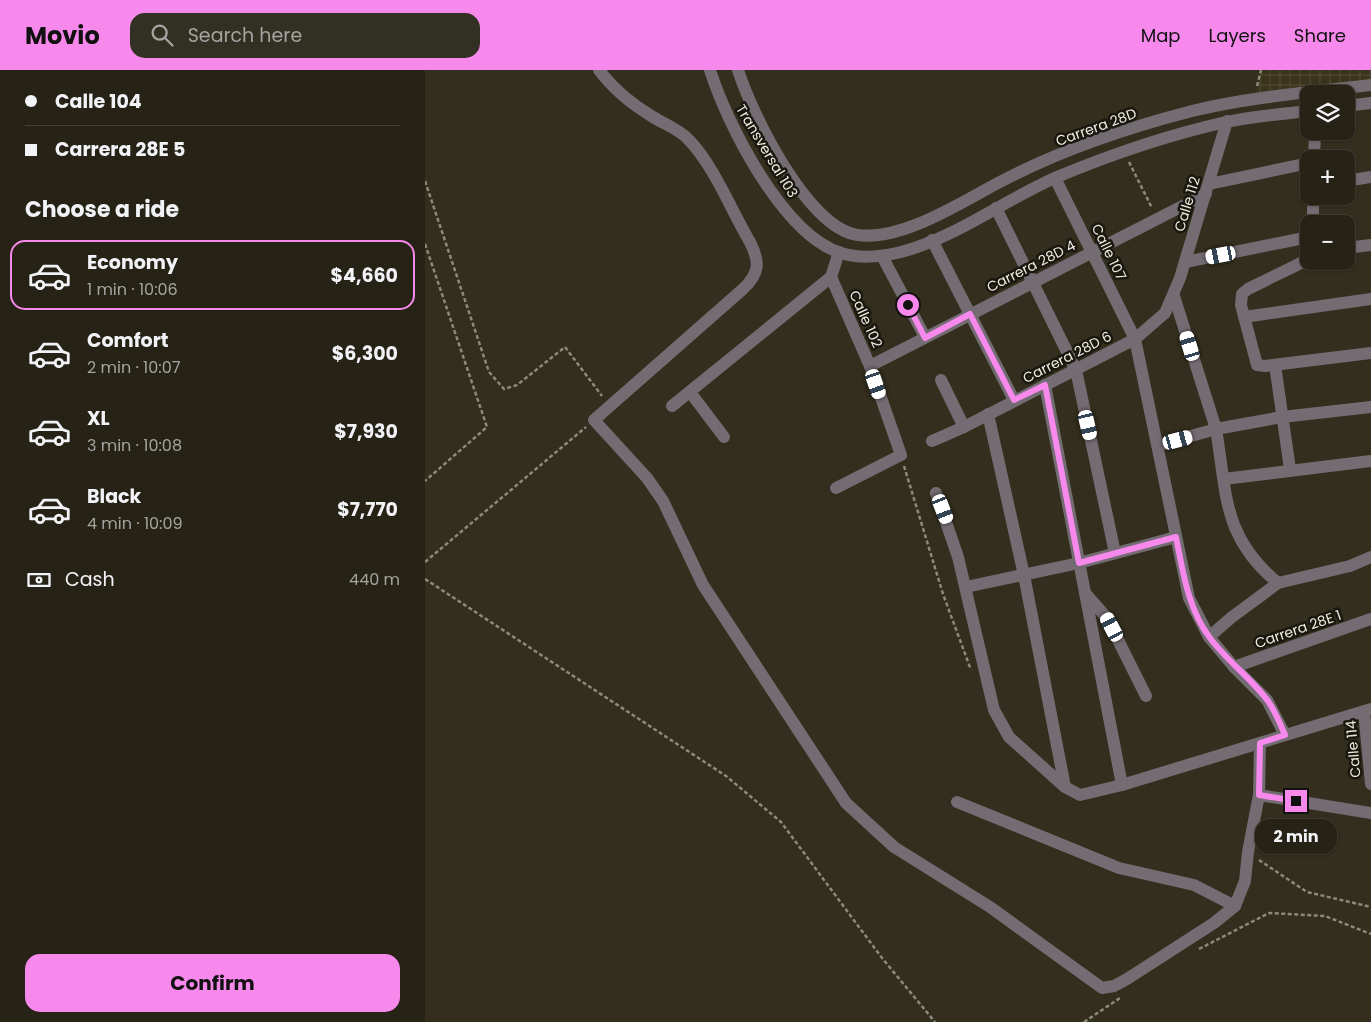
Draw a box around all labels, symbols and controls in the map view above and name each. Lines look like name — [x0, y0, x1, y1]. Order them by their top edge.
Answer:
search box — [130, 13, 480, 58]
text: Movio — [25, 19, 100, 52]
icon: search — [148, 21, 176, 49]
text: Search here — [188, 22, 302, 49]
text: Map — [1141, 23, 1181, 48]
text: Layers — [1209, 23, 1266, 48]
text: Share — [1294, 23, 1346, 48]
map controls — [1300, 85, 1355, 270]
button: layers — [1300, 85, 1355, 140]
text: Calle 104 — [55, 88, 142, 115]
street label: Transversal 103 — [731, 101, 803, 201]
street label: Carrera 28D — [1053, 103, 1139, 151]
text: Carrera 28E 5 — [55, 136, 185, 163]
button: + — [1300, 150, 1355, 205]
street label: Calle 112 — [1169, 174, 1205, 234]
text: Choose a ride — [25, 194, 179, 225]
button: − — [1300, 215, 1355, 270]
street label: Calle 107 — [1087, 220, 1131, 284]
street label: Carrera 28D 4 — [983, 235, 1079, 297]
car — [1204, 245, 1237, 265]
text: Economy — [87, 249, 178, 276]
icon: car — [27, 253, 72, 298]
text: $4,660 — [331, 262, 398, 289]
text: 1 min · 10:06 — [87, 278, 178, 301]
street label: Calle 102 — [844, 287, 888, 351]
route start — [897, 294, 919, 316]
street label: Carrera 28D 6 — [1019, 326, 1115, 388]
text: Comfort — [87, 327, 169, 354]
car — [1178, 329, 1201, 363]
icon: car — [27, 331, 72, 376]
text: $6,300 — [332, 340, 398, 367]
text: 2 min · 10:07 — [87, 356, 180, 379]
car — [864, 367, 887, 401]
text: XL — [87, 405, 110, 432]
icon: car — [27, 409, 72, 454]
car — [1077, 409, 1098, 441]
text: $7,930 — [334, 418, 398, 445]
car — [1161, 429, 1194, 451]
text: 3 min · 10:08 — [87, 434, 182, 457]
text: Black — [87, 483, 141, 510]
icon: car — [27, 487, 72, 532]
car — [930, 492, 955, 526]
text: $7,770 — [337, 496, 398, 523]
text: 4 min · 10:09 — [87, 512, 183, 535]
icon: cash — [25, 566, 53, 594]
text: Cash — [65, 566, 115, 593]
text: 440 m — [349, 568, 400, 591]
street label: Carrera 28E 1 — [1252, 605, 1344, 653]
car — [1098, 610, 1125, 644]
street label: Calle 114 — [1341, 719, 1365, 778]
route end — [1285, 790, 1307, 812]
callout: 2 min — [1255, 818, 1337, 854]
text: 2 min — [1274, 825, 1318, 848]
button: Confirm — [25, 954, 400, 1012]

